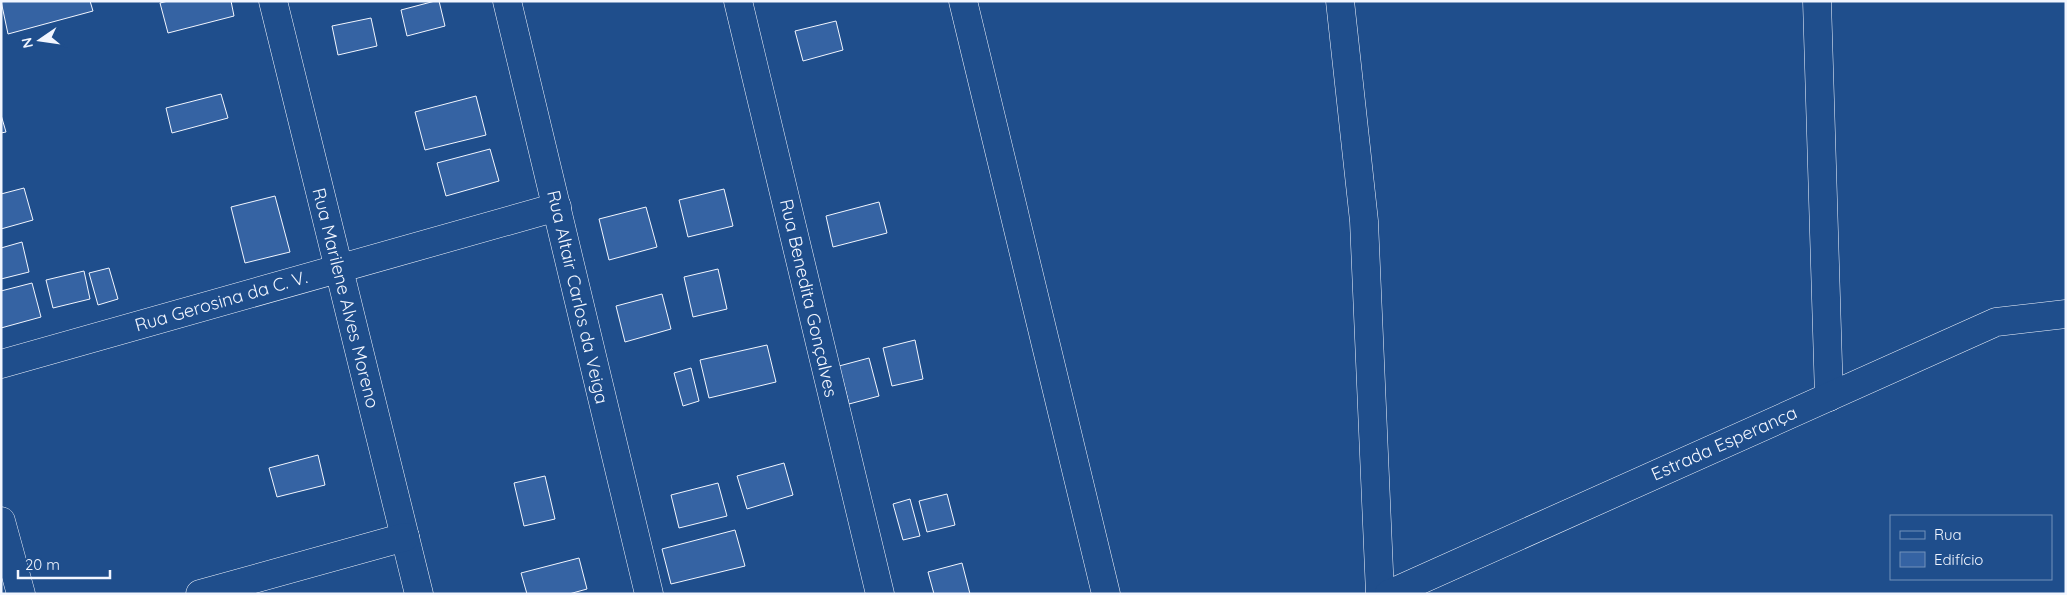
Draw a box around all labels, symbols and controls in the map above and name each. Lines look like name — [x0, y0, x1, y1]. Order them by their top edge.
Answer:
north arrow — [15, 15, 65, 65]
text: N — [17, 36, 37, 50]
street label: Rua Marilene Alves Moreno — [307, 185, 385, 411]
street label: Rua Altair Carlos da Veiga — [542, 188, 614, 406]
street label: Rua Benedita Gonçalves — [775, 197, 843, 399]
street label: Rua Gerosina da C. V. — [132, 265, 310, 337]
street label: Estrada Esperança — [1648, 401, 1800, 485]
legend — [1890, 515, 2052, 580]
text: Rua — [1934, 525, 1962, 544]
scale bar — [18, 548, 110, 580]
text: Edifício — [1934, 550, 1983, 569]
text: 20 m — [25, 555, 60, 574]

